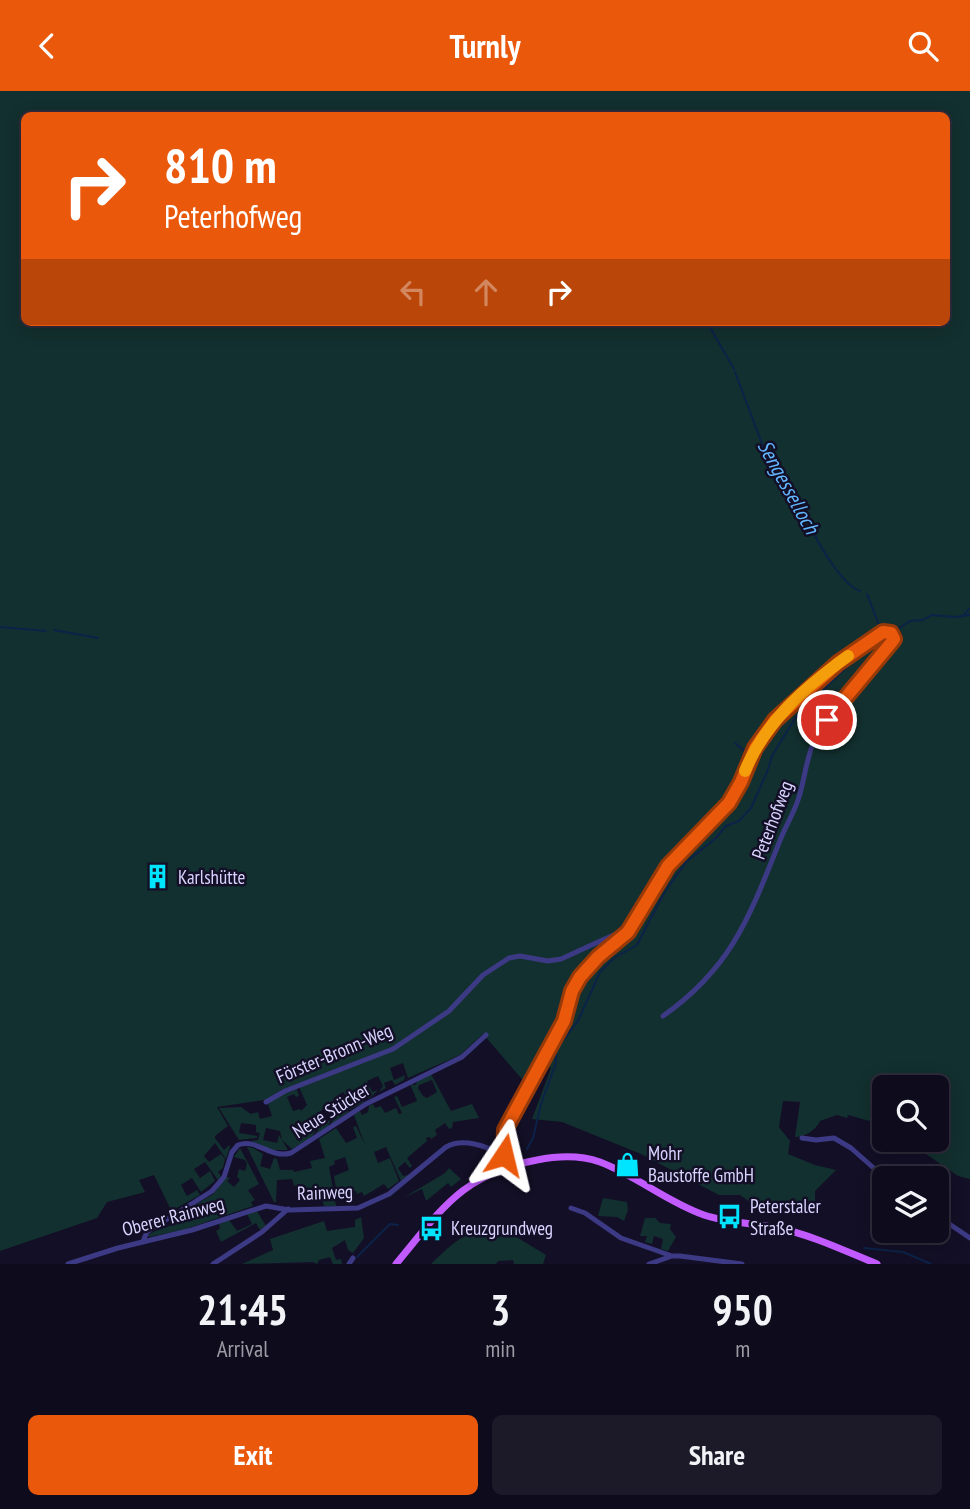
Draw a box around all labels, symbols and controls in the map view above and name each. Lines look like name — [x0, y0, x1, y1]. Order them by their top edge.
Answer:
text: Turnly — [449, 25, 521, 67]
icon: back — [28, 27, 66, 65]
icon: search — [904, 27, 942, 65]
text: 810 m — [164, 133, 277, 197]
icon: right — [49, 140, 140, 231]
text: Peterhofweg — [164, 195, 302, 237]
icon: left — [394, 273, 432, 311]
icon: ahead — [467, 273, 505, 311]
icon: right — [540, 273, 578, 311]
water label: Sengesselloch — [752, 435, 826, 540]
pin — [797, 690, 857, 750]
icon: arrive — [808, 701, 846, 739]
street label: Peterhofweg — [746, 777, 798, 863]
building icon: Karlshütte — [144, 863, 172, 891]
place label: Karlshütte — [178, 865, 246, 889]
street label: Förster-Bronn-Weg — [272, 1018, 396, 1088]
map controls — [872, 1075, 949, 1243]
button: search — [872, 1075, 949, 1152]
street label: Neue Stücker — [288, 1076, 375, 1143]
position arrow — [467, 1118, 541, 1192]
place label: Mohr Baustoffe GmbH — [648, 1141, 754, 1187]
shop icon: Mohr Baustoffe GmbH — [614, 1150, 642, 1178]
button: layers — [872, 1166, 949, 1243]
street label: Rainweg — [297, 1179, 353, 1205]
street label: Oberer Rainweg — [119, 1191, 227, 1241]
place label: Peterstaler Straße — [750, 1194, 822, 1240]
bus stop icon: Peterstaler Straße — [716, 1203, 744, 1231]
bus stop icon: Kreuzgrundweg — [417, 1214, 445, 1242]
place label: Kreuzgrundweg — [451, 1216, 553, 1240]
text: 21:45 — [197, 1282, 288, 1337]
text: 3 — [490, 1282, 510, 1337]
text: 950 — [713, 1282, 773, 1337]
text: Arrival — [217, 1334, 269, 1363]
text: min — [485, 1334, 515, 1363]
text: m — [735, 1334, 750, 1363]
button: Exit — [28, 1415, 478, 1495]
button: Share — [492, 1415, 942, 1495]

